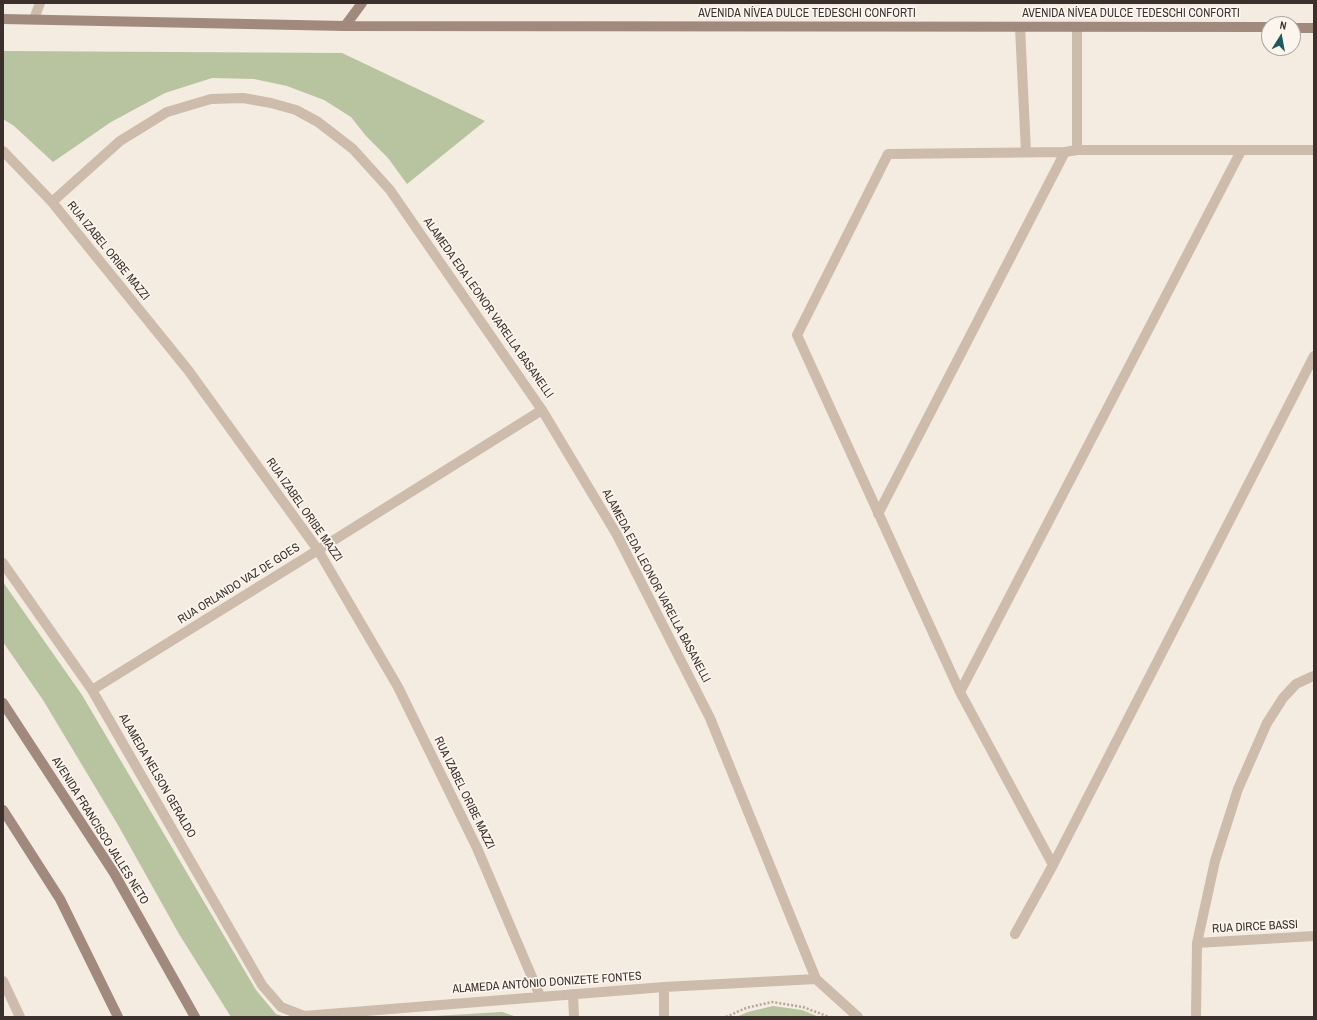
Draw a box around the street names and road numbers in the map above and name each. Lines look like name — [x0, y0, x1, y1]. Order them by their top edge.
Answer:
street label: AVENIDA NÍVEA DULCE TEDESCHI CONFORTI — [698, 7, 916, 21]
street label: AVENIDA NÍVEA DULCE TEDESCHI CONFORTI — [1022, 7, 1240, 21]
street label: RUA IZABEL ORIBE MAZZI — [64, 199, 152, 303]
street label: ALAMEDA EDA LEONOR VARELLA BASANELLI — [420, 215, 556, 401]
street label: RUA IZABEL ORIBE MAZZI — [263, 455, 345, 565]
street label: ALAMEDA EDA LEONOR VARELLA BASANELLI — [599, 487, 713, 685]
street label: RUA ORLANDO VAZ DE GOES — [175, 541, 303, 627]
street label: ALAMEDA NELSON GERALDO — [115, 711, 199, 841]
street label: RUA IZABEL ORIBE MAZZI — [431, 735, 497, 851]
street label: AVENIDA FRANCISCO JALLES NETO — [48, 755, 152, 907]
street label: RUA DIRCE BASSI — [1212, 918, 1298, 936]
street label: ALAMEDA ANTÔNIO DONIZETE FONTES — [452, 969, 642, 997]

